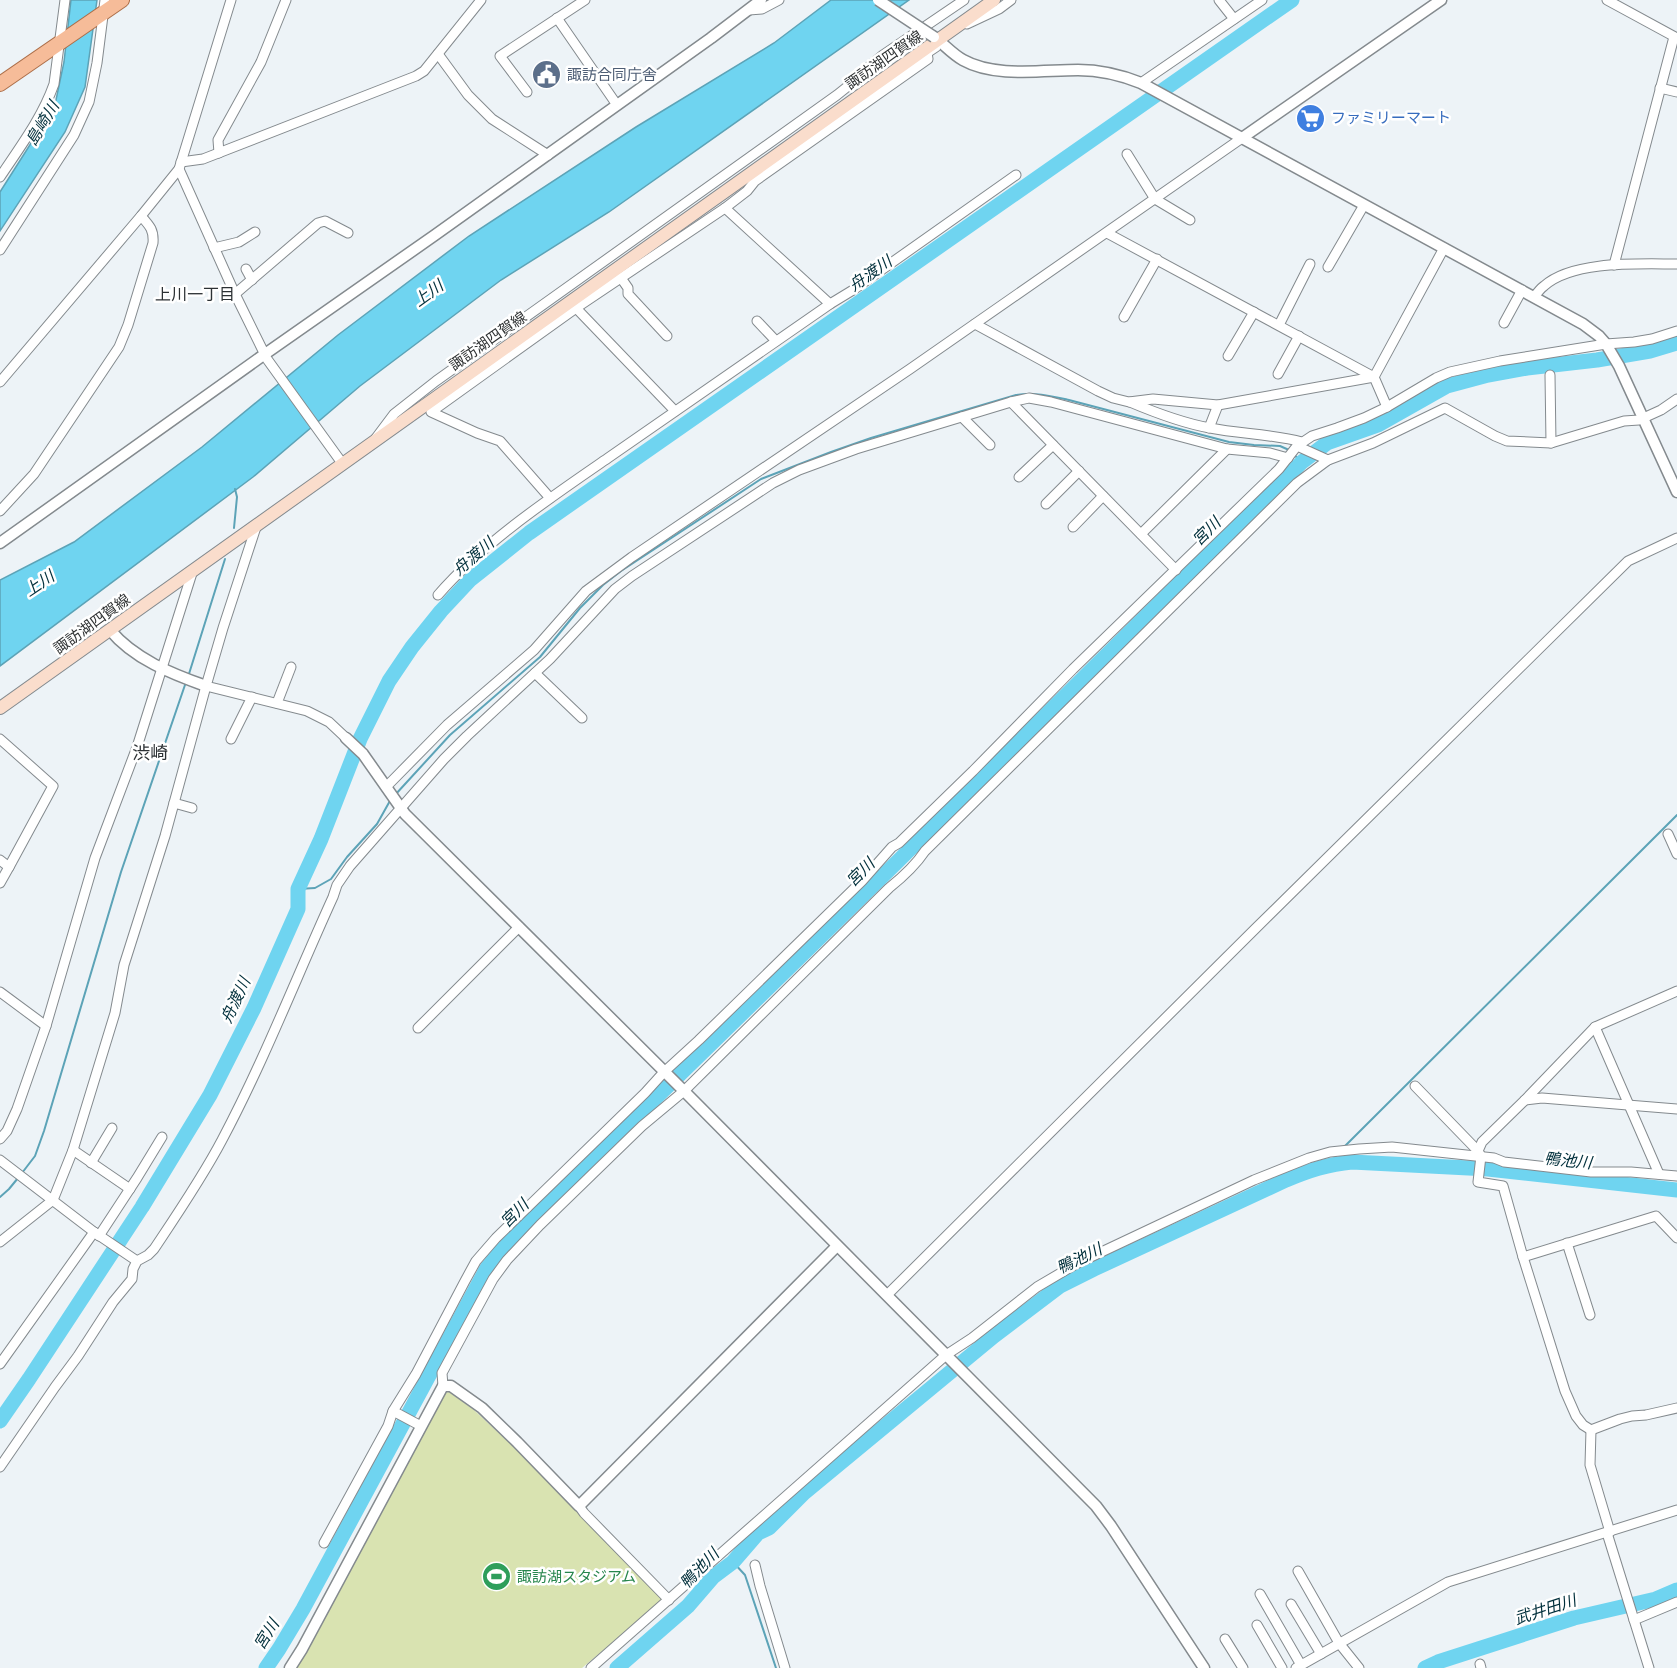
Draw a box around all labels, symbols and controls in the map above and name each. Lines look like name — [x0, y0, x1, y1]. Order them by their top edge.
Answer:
street label: 諏訪湖四賀線 — [842, 27, 926, 93]
public building icon: 諏訪合同庁舎 — [530, 59, 562, 91]
place label: 諏訪合同庁舎 — [567, 66, 657, 84]
water label: 島崎川 — [22, 96, 64, 149]
supermarket icon: ファミリーマート — [1294, 102, 1326, 134]
place label: ファミリーマート — [1331, 109, 1451, 127]
water label: 舟渡川 — [845, 251, 897, 295]
water label: 上川 — [410, 275, 448, 310]
district label: 上川一丁目 — [155, 285, 235, 304]
street label: 諏訪湖四賀線 — [446, 308, 530, 374]
water label: 宮川 — [1188, 512, 1226, 549]
water label: 舟渡川 — [449, 532, 499, 579]
water label: 上川 — [21, 565, 60, 600]
street label: 諏訪湖四賀線 — [50, 590, 134, 658]
district label: 渋崎 — [132, 742, 168, 764]
water label: 宮川 — [842, 853, 880, 890]
water label: 舟渡川 — [217, 973, 255, 1026]
water label: 鴨池川 — [1543, 1149, 1595, 1173]
water label: 宮川 — [496, 1194, 534, 1231]
water label: 鴨池川 — [1053, 1239, 1107, 1278]
water label: 鴨池川 — [676, 1543, 724, 1592]
sports icon: 諏訪湖スタジアム — [480, 1561, 512, 1593]
place label: 諏訪湖スタジアム — [517, 1568, 636, 1586]
water label: 武井田川 — [1512, 1590, 1580, 1628]
water label: 宮川 — [250, 1614, 284, 1653]

